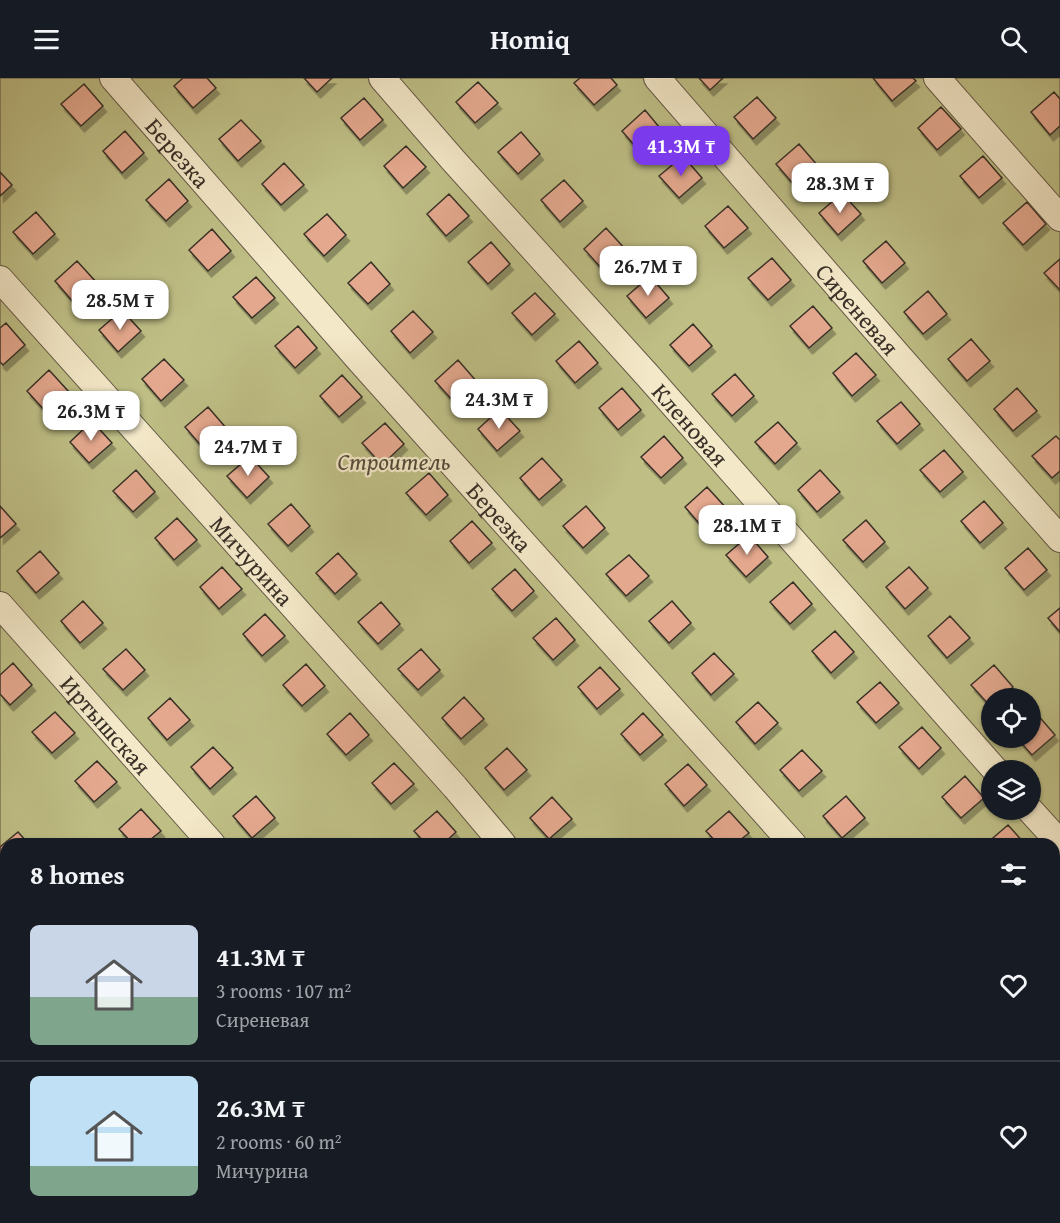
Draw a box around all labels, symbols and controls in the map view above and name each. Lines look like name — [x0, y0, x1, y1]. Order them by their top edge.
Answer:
text: Homiq — [490, 19, 570, 59]
icon: menu — [30, 23, 63, 56]
icon: search — [997, 23, 1030, 56]
street label: Березка — [137, 110, 219, 196]
pin: 41.3M ₸ — [626, 126, 736, 177]
text: 41.3M ₸ — [647, 131, 715, 160]
pin: 28.3M ₸ — [785, 163, 895, 214]
text: 28.3M ₸ — [806, 168, 874, 197]
pin: 26.7M ₸ — [593, 246, 703, 297]
text: 26.7M ₸ — [614, 251, 682, 280]
street label: Сиреневая — [808, 255, 908, 363]
pin: 28.5M ₸ — [65, 280, 175, 331]
text: 28.5M ₸ — [86, 285, 154, 314]
street label: Кленовая — [644, 375, 737, 474]
pin: 24.3M ₸ — [444, 379, 554, 430]
text: 24.3M ₸ — [465, 384, 533, 413]
pin: 26.3M ₸ — [36, 391, 146, 442]
text: 26.3M ₸ — [57, 396, 125, 425]
pin: 24.7M ₸ — [193, 426, 303, 477]
text: 24.7M ₸ — [214, 431, 282, 460]
park label: Строитель — [337, 444, 451, 479]
street label: Березка — [459, 474, 541, 560]
pin: 28.1M ₸ — [692, 505, 802, 556]
street label: Мичурина — [202, 508, 303, 614]
text: 28.1M ₸ — [713, 510, 781, 539]
street label: Иртышская — [52, 667, 160, 782]
map controls — [981, 688, 1041, 820]
button: locate — [981, 688, 1041, 748]
button: layers — [981, 760, 1041, 820]
text: 8 homes — [30, 855, 125, 894]
icon: filters — [997, 858, 1030, 891]
text: 41.3M ₸ — [216, 937, 305, 976]
icon: home — [78, 949, 150, 1021]
icon: heart — [997, 969, 1030, 1002]
text: 3 rooms · 107 m² — [216, 976, 351, 1005]
text: Сиреневая — [216, 1005, 309, 1034]
text: 26.3M ₸ — [216, 1088, 305, 1127]
icon: home — [78, 1100, 150, 1172]
icon: heart — [997, 1120, 1030, 1153]
text: 2 rooms · 60 m² — [216, 1127, 342, 1156]
text: Мичурина — [216, 1156, 308, 1185]

